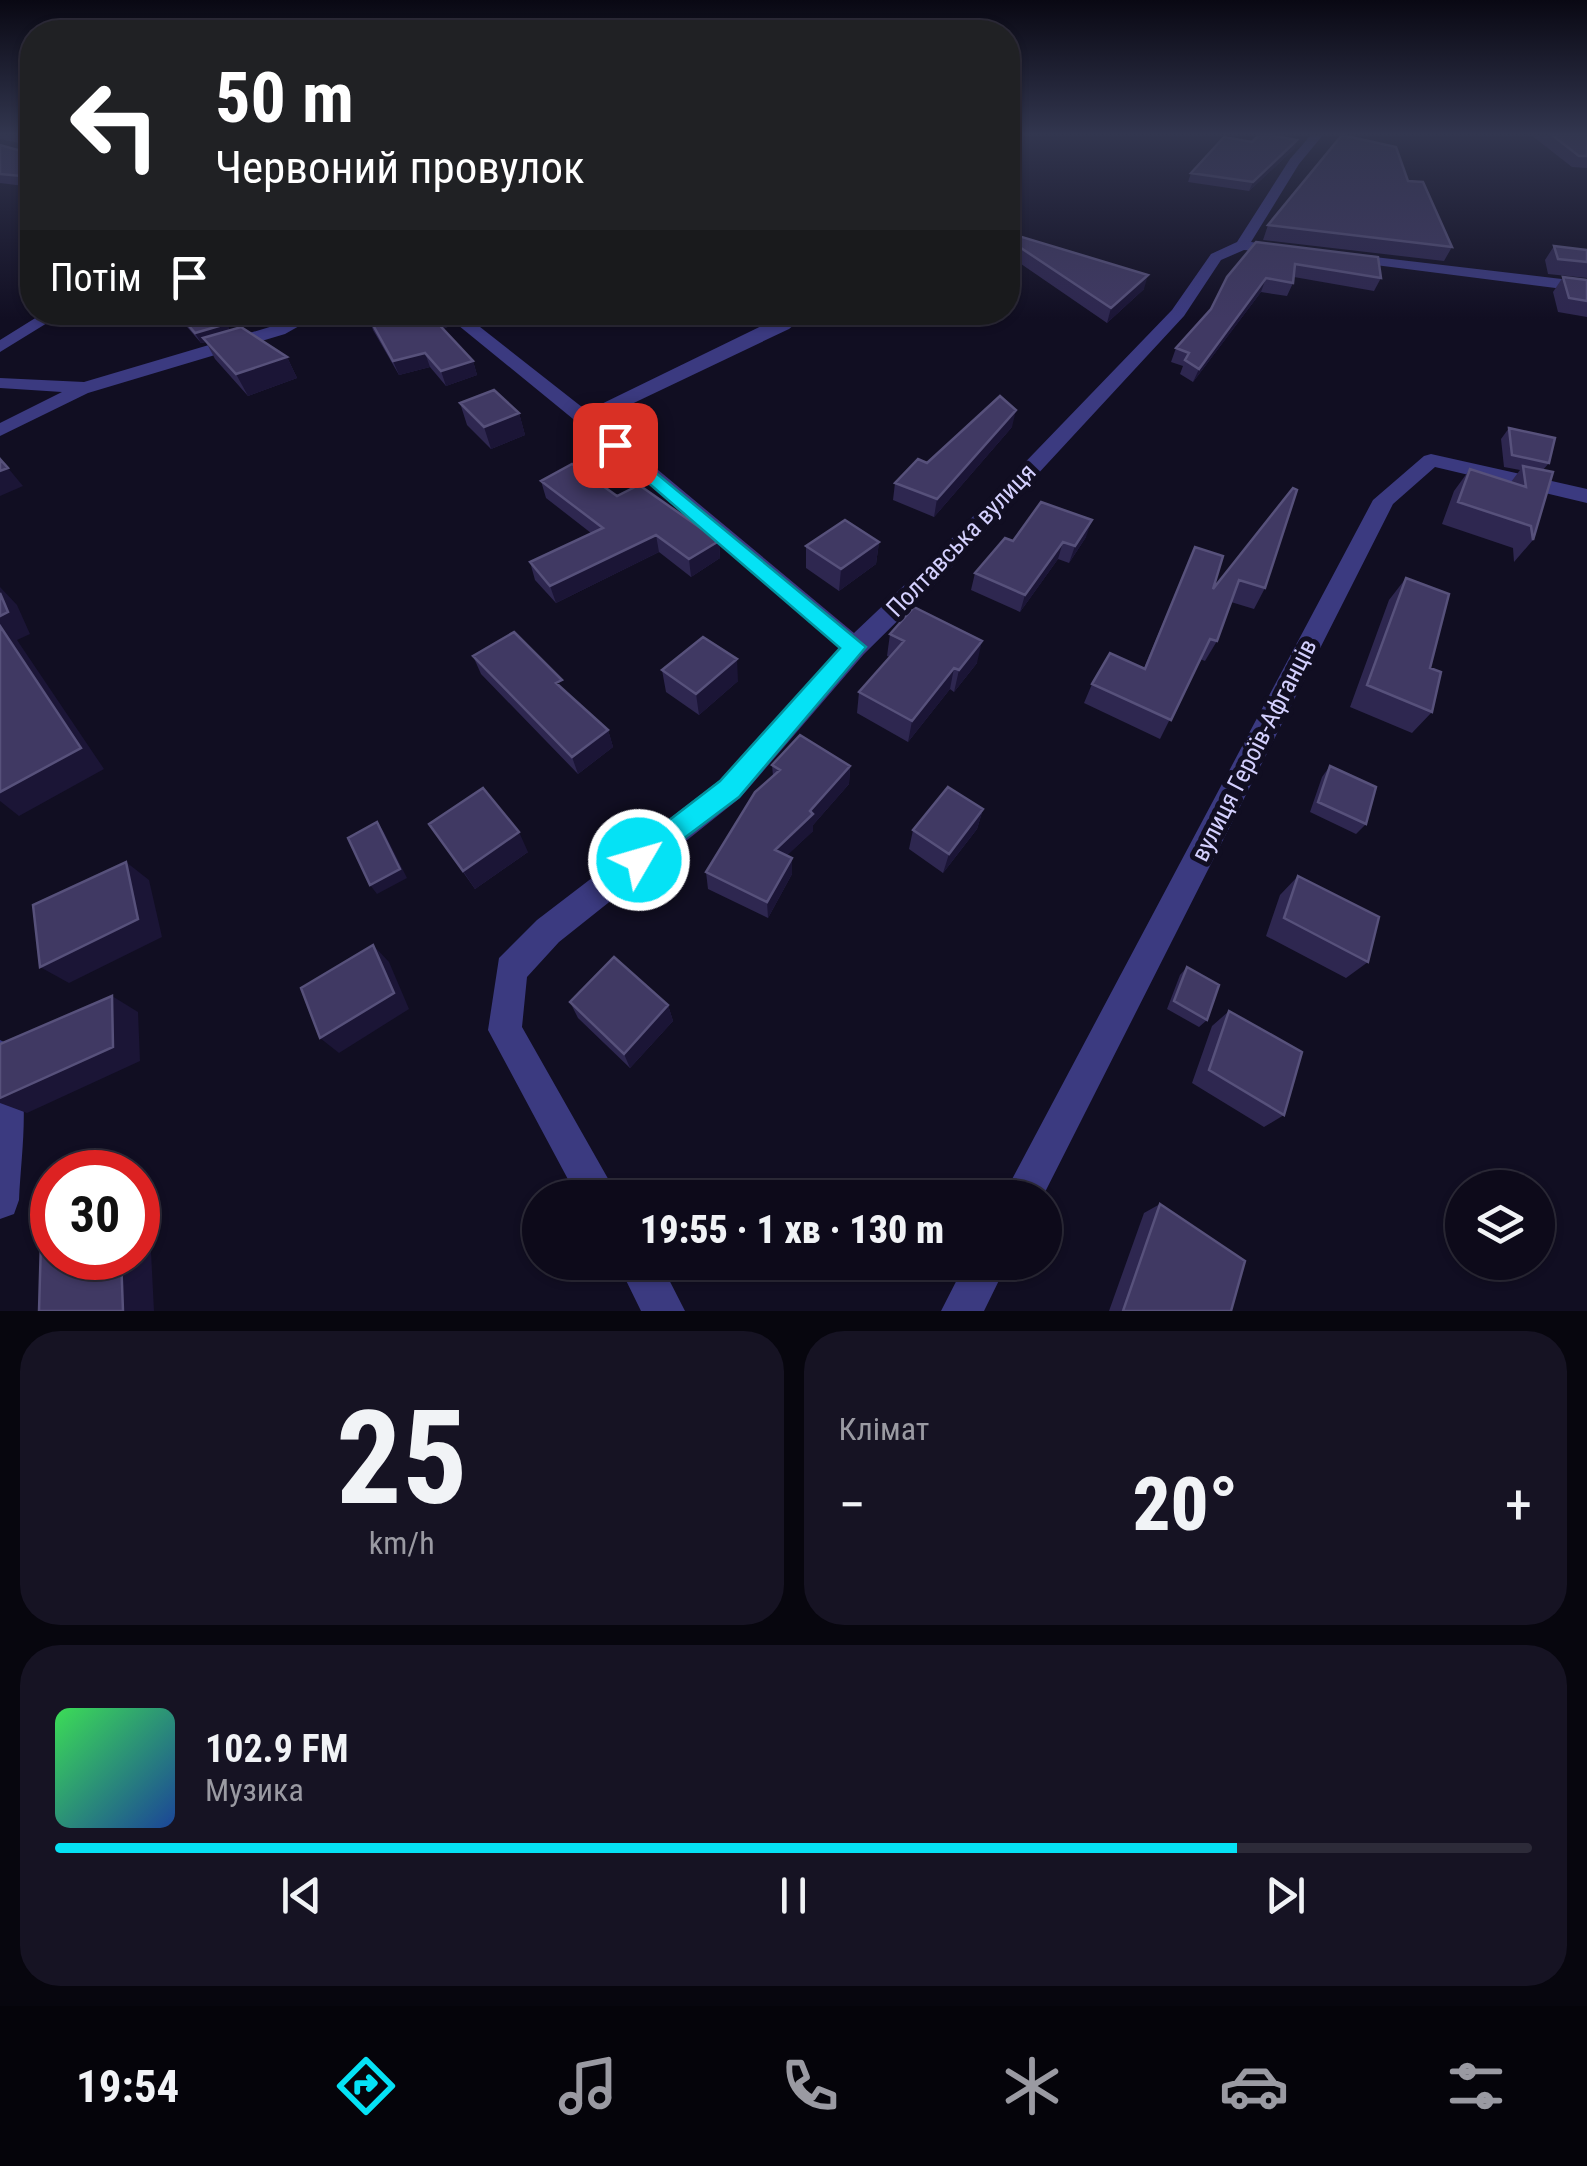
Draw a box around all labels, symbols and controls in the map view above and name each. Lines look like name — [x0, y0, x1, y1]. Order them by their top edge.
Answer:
text: 50 m — [215, 57, 354, 139]
icon: left — [50, 60, 180, 190]
text: Червоний провулок — [215, 141, 585, 194]
icon: arrive — [162, 250, 217, 305]
text: Потім — [50, 256, 142, 300]
pin — [573, 403, 658, 488]
icon: arrive — [588, 418, 643, 473]
street label: Полтавська вулиця — [880, 457, 1042, 623]
street label: вулиця Героїв-Афганців — [1185, 634, 1323, 866]
position arrow — [587, 808, 691, 912]
speed limit sign: 30 — [30, 1150, 160, 1280]
map controls — [1445, 1170, 1555, 1280]
button: layers — [1445, 1170, 1555, 1280]
text: 19:55 · 1 хв · 130 m — [640, 1208, 944, 1252]
text: 25 — [336, 1382, 467, 1535]
text: Клімат — [839, 1410, 929, 1448]
text: 20° — [1132, 1460, 1238, 1548]
text: − — [839, 1473, 866, 1537]
text: + — [1505, 1473, 1532, 1537]
text: km/h — [369, 1524, 435, 1562]
text: 102.9 FM — [205, 1727, 349, 1771]
text: Музика — [205, 1771, 304, 1809]
icon: previous — [274, 1868, 329, 1923]
icon: pause — [766, 1868, 821, 1923]
icon: next — [1258, 1868, 1313, 1923]
icon: directions — [331, 2051, 401, 2121]
icon: music — [553, 2051, 623, 2121]
icon: phone — [775, 2051, 845, 2121]
icon: climate — [997, 2051, 1067, 2121]
icon: car — [1219, 2051, 1289, 2121]
icon: filters — [1441, 2051, 1511, 2121]
text: 19:54 — [76, 2060, 179, 2113]

